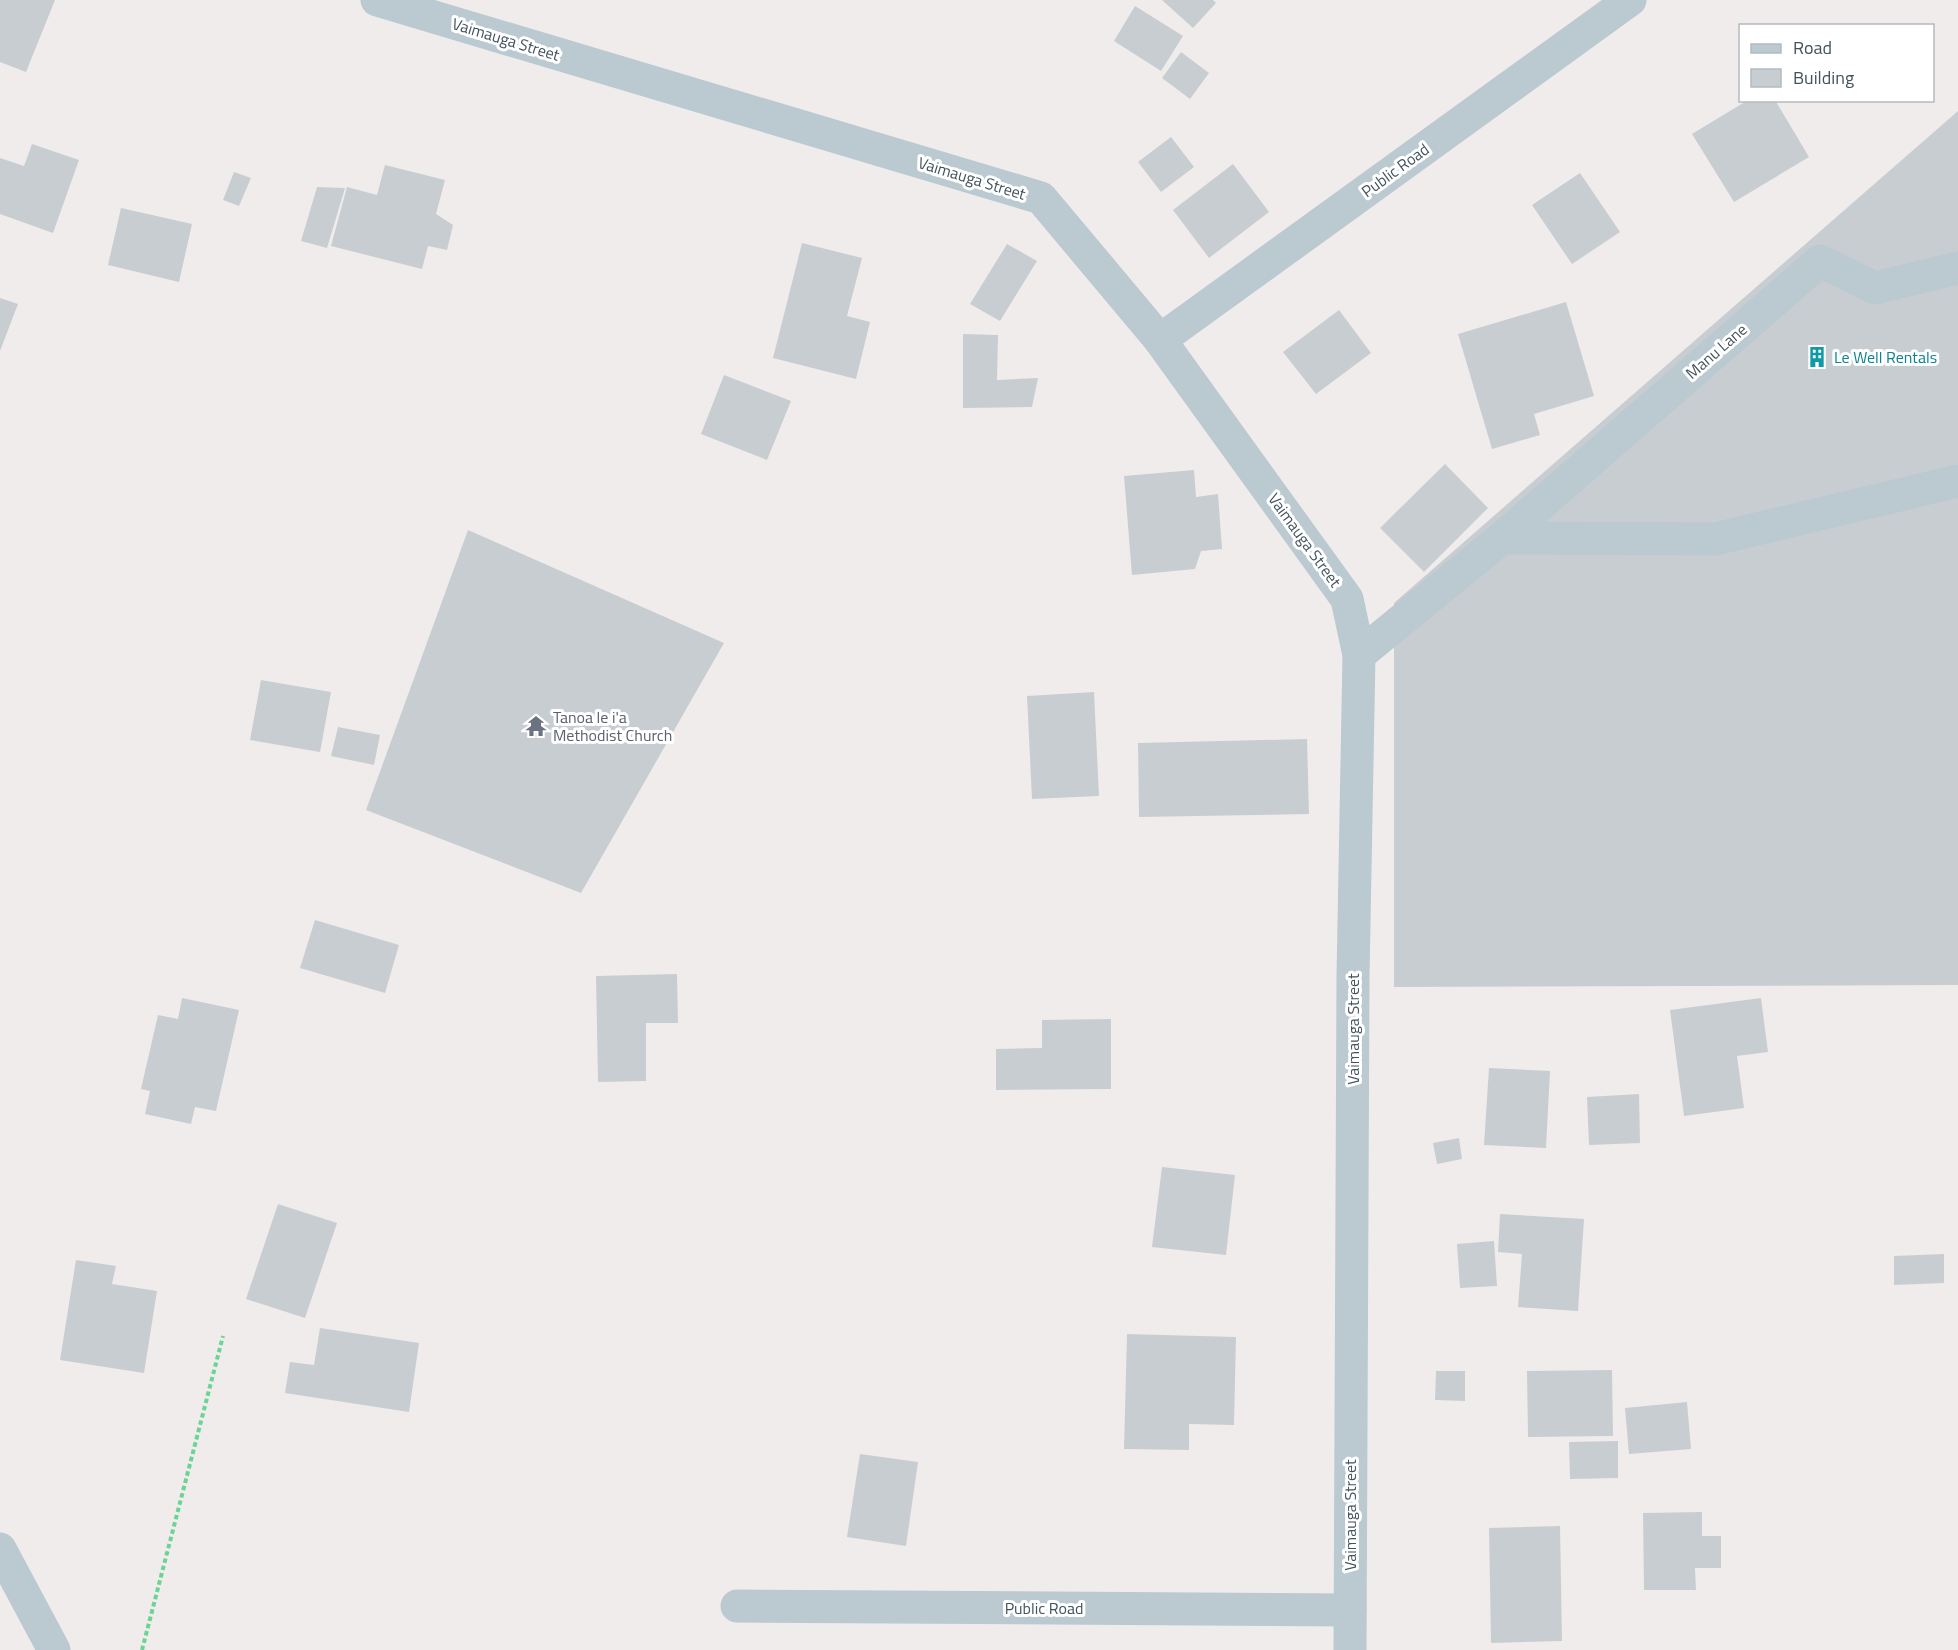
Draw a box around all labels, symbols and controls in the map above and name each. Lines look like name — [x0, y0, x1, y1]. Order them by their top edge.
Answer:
street label: Vaimauga Street — [449, 11, 563, 67]
legend — [1739, 24, 1934, 102]
text: Road — [1793, 34, 1832, 61]
text: Building — [1793, 64, 1854, 91]
street label: Public Road — [1356, 137, 1434, 203]
street label: Vaimauga Street — [915, 150, 1029, 206]
street label: Manu Lane — [1680, 318, 1752, 384]
building icon: Le Well Rentals — [1805, 345, 1829, 369]
place label: Le Well Rentals — [1834, 345, 1937, 369]
street label: Vaimauga Street — [1263, 488, 1348, 592]
place label: Tanoa le i'a Methodist Church — [553, 705, 672, 747]
temple icon: Tanoa le i'a Methodist Church — [524, 714, 548, 738]
street label: Vaimauga Street — [1341, 973, 1365, 1085]
street label: Vaimauga Street — [1338, 1459, 1362, 1571]
street label: Public Road — [1005, 1596, 1083, 1620]

